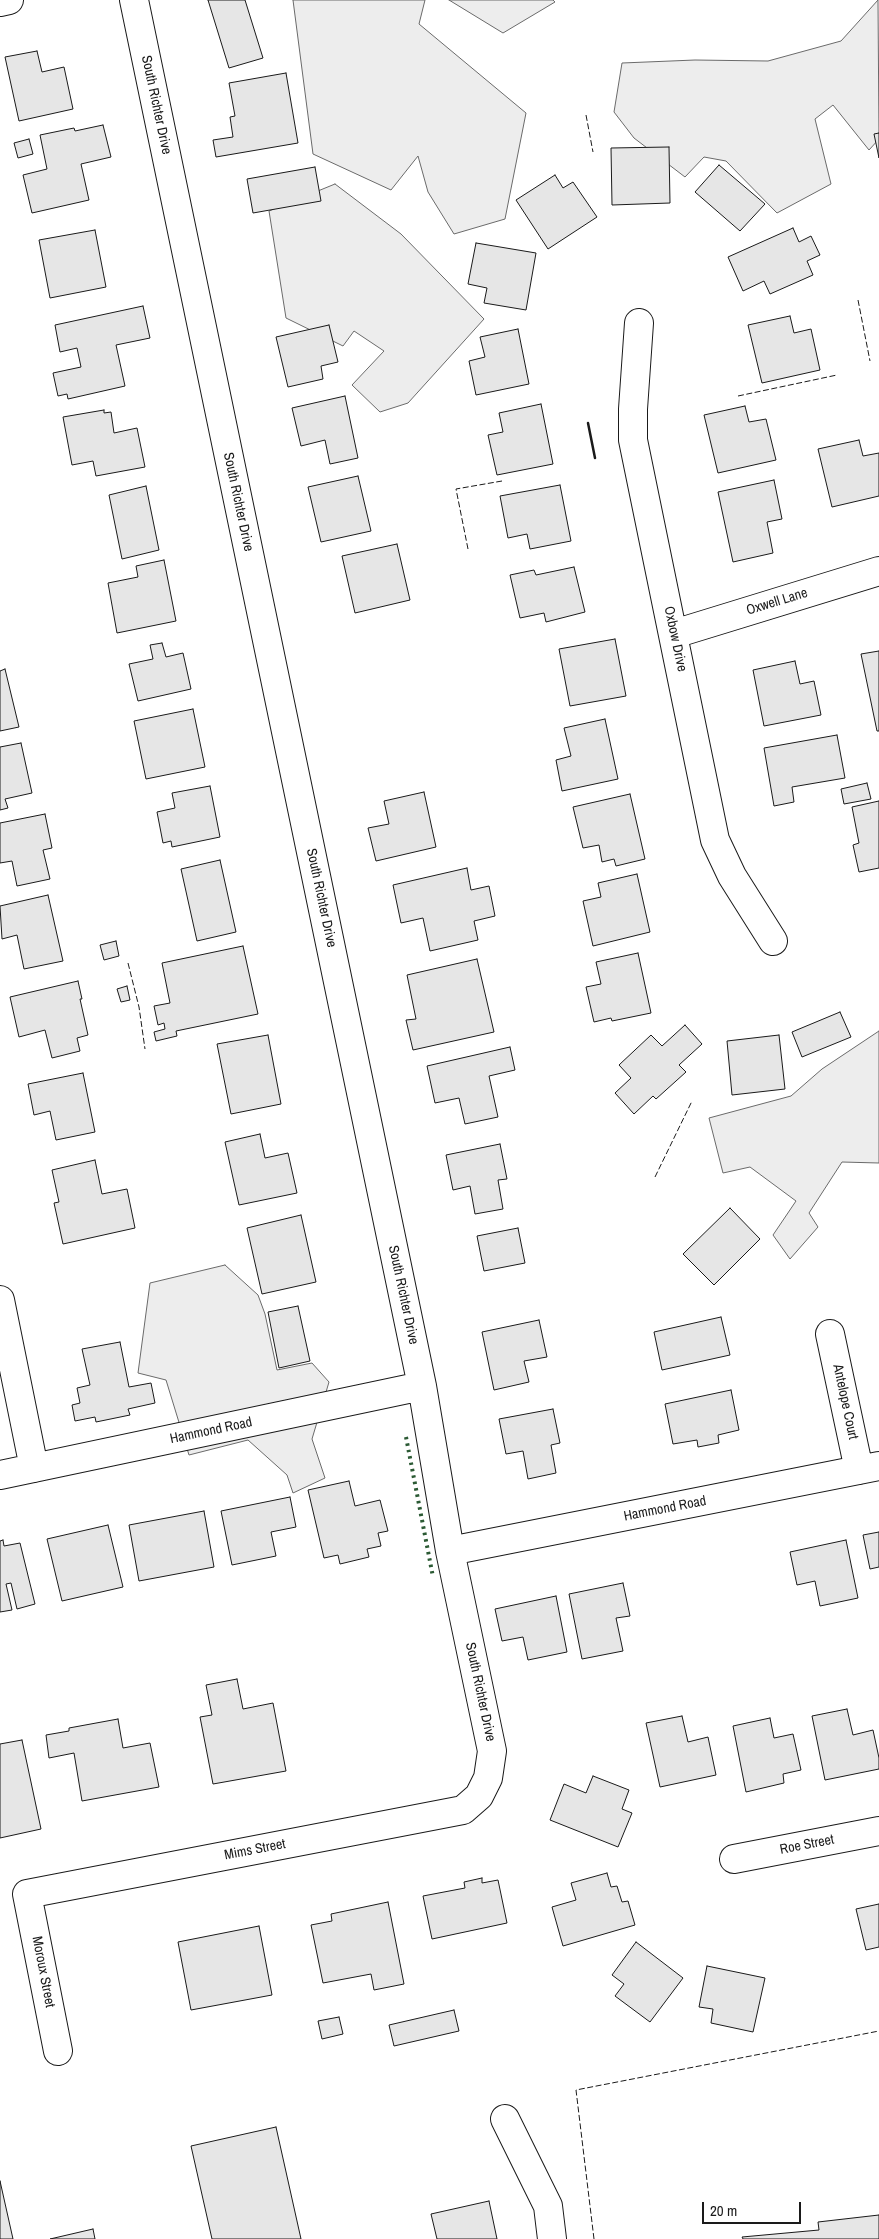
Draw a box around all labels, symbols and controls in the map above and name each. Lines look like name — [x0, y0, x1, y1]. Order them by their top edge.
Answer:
street label: South Richter Drive — [137, 54, 175, 156]
street label: South Richter Drive — [219, 451, 257, 553]
street label: Oxwell Lane — [744, 585, 810, 619]
street label: Oxbow Drive — [660, 605, 690, 673]
street label: South Richter Drive — [302, 847, 340, 949]
street label: South Richter Drive — [384, 1244, 422, 1346]
street label: Antelope Court — [829, 1363, 861, 1441]
street label: Hammond Road — [168, 1414, 254, 1448]
street label: Hammond Road — [622, 1493, 708, 1525]
street label: South Richter Drive — [461, 1641, 499, 1743]
street label: Roe Street — [778, 1832, 836, 1858]
street label: Mims Street — [223, 1836, 287, 1864]
street label: Moroux Street — [28, 1935, 58, 2009]
scale bar — [704, 2192, 803, 2224]
text: 20 m — [710, 2200, 737, 2221]

